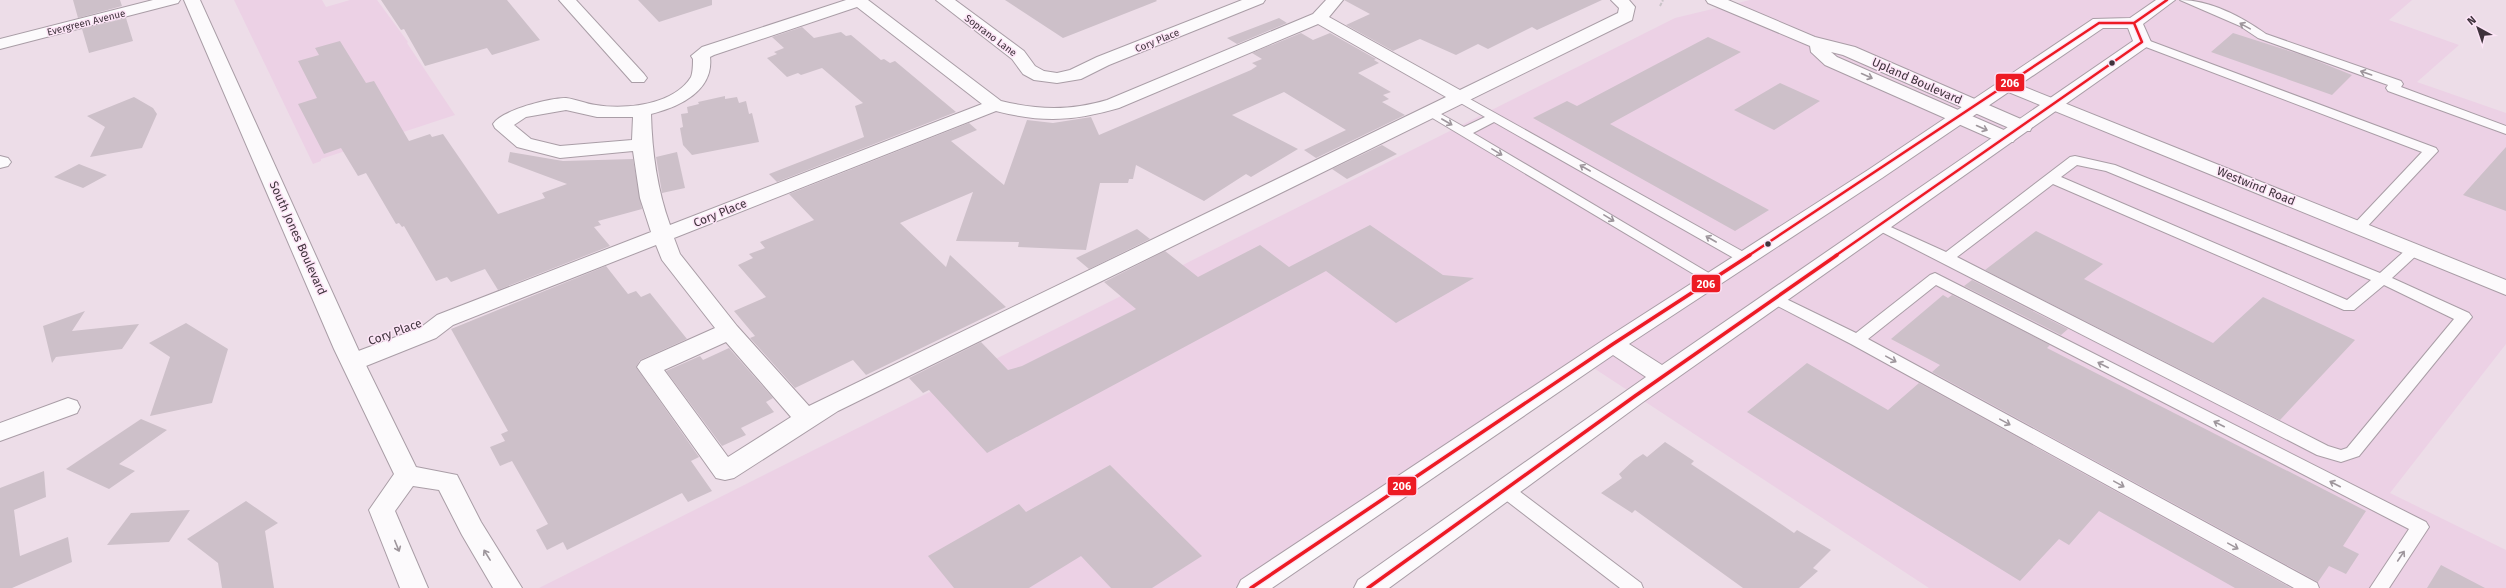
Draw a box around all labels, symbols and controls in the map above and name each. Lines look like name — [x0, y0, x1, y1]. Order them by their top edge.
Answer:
street label: Evergreen Avenue — [46, 7, 127, 39]
north arrow — [2458, 8, 2498, 48]
street label: Soprano Lane — [962, 12, 1019, 59]
text: N — [2465, 13, 2479, 28]
one-way arrow — [2239, 22, 2251, 29]
street label: Cory Place — [1133, 27, 1181, 55]
street label: Upland Boulevard — [1870, 55, 1964, 107]
unlabelled marker — [2107, 58, 2117, 68]
one-way arrow — [2360, 68, 2372, 76]
one-way arrow — [1860, 73, 1872, 81]
line badge: 206 — [1995, 73, 2025, 92]
text: 206 — [2001, 77, 2019, 90]
one-way arrow — [1441, 119, 1453, 127]
one-way arrow — [1976, 125, 1988, 132]
one-way arrow — [1491, 149, 1503, 157]
one-way arrow — [1579, 163, 1591, 171]
street label: Westwind Road — [2215, 164, 2297, 208]
street label: South Jones Boulevard — [267, 179, 329, 297]
street label: Cory Place — [691, 196, 749, 230]
one-way arrow — [1603, 215, 1615, 223]
one-way arrow — [1705, 235, 1717, 242]
unlabelled marker — [1763, 239, 1773, 249]
line badge: 206 — [1691, 274, 1721, 293]
text: 206 — [1697, 278, 1715, 291]
street label: Cory Place — [366, 316, 424, 348]
one-way arrow — [1885, 356, 1897, 363]
one-way arrow — [2098, 360, 2110, 368]
one-way arrow — [1999, 418, 2011, 426]
one-way arrow — [2213, 420, 2225, 427]
line badge: 206 — [1387, 476, 1417, 496]
one-way arrow — [2329, 479, 2341, 487]
text: 206 — [1393, 480, 1411, 493]
one-way arrow — [2113, 481, 2125, 488]
one-way arrow — [394, 540, 401, 552]
one-way arrow — [2227, 543, 2239, 550]
one-way arrow — [483, 549, 491, 561]
one-way arrow — [2397, 550, 2405, 561]

